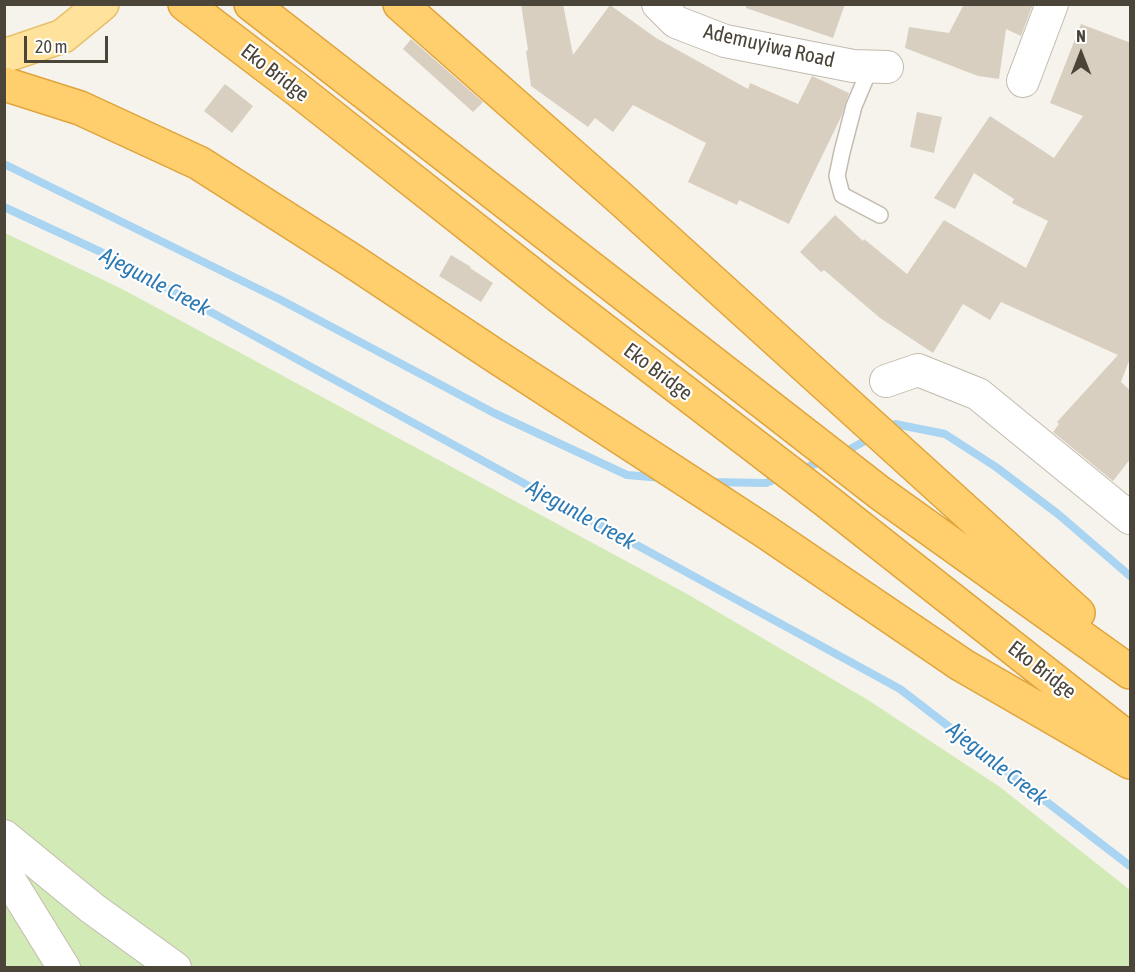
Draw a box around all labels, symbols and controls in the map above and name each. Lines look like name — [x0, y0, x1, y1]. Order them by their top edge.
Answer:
street label: Ademuyiwa Road — [701, 19, 837, 73]
scale bar — [27, 24, 111, 62]
north arrow — [1051, 24, 1111, 84]
text: N — [1076, 27, 1086, 45]
text: 20 m — [35, 36, 67, 57]
street label: Eko Bridge — [236, 39, 314, 107]
water label: Ajegunle Creek — [96, 242, 214, 322]
street label: Eko Bridge — [619, 338, 697, 406]
water label: Ajegunle Creek — [522, 474, 640, 556]
street label: Eko Bridge — [1003, 636, 1081, 704]
water label: Ajegunle Creek — [941, 717, 1053, 811]

